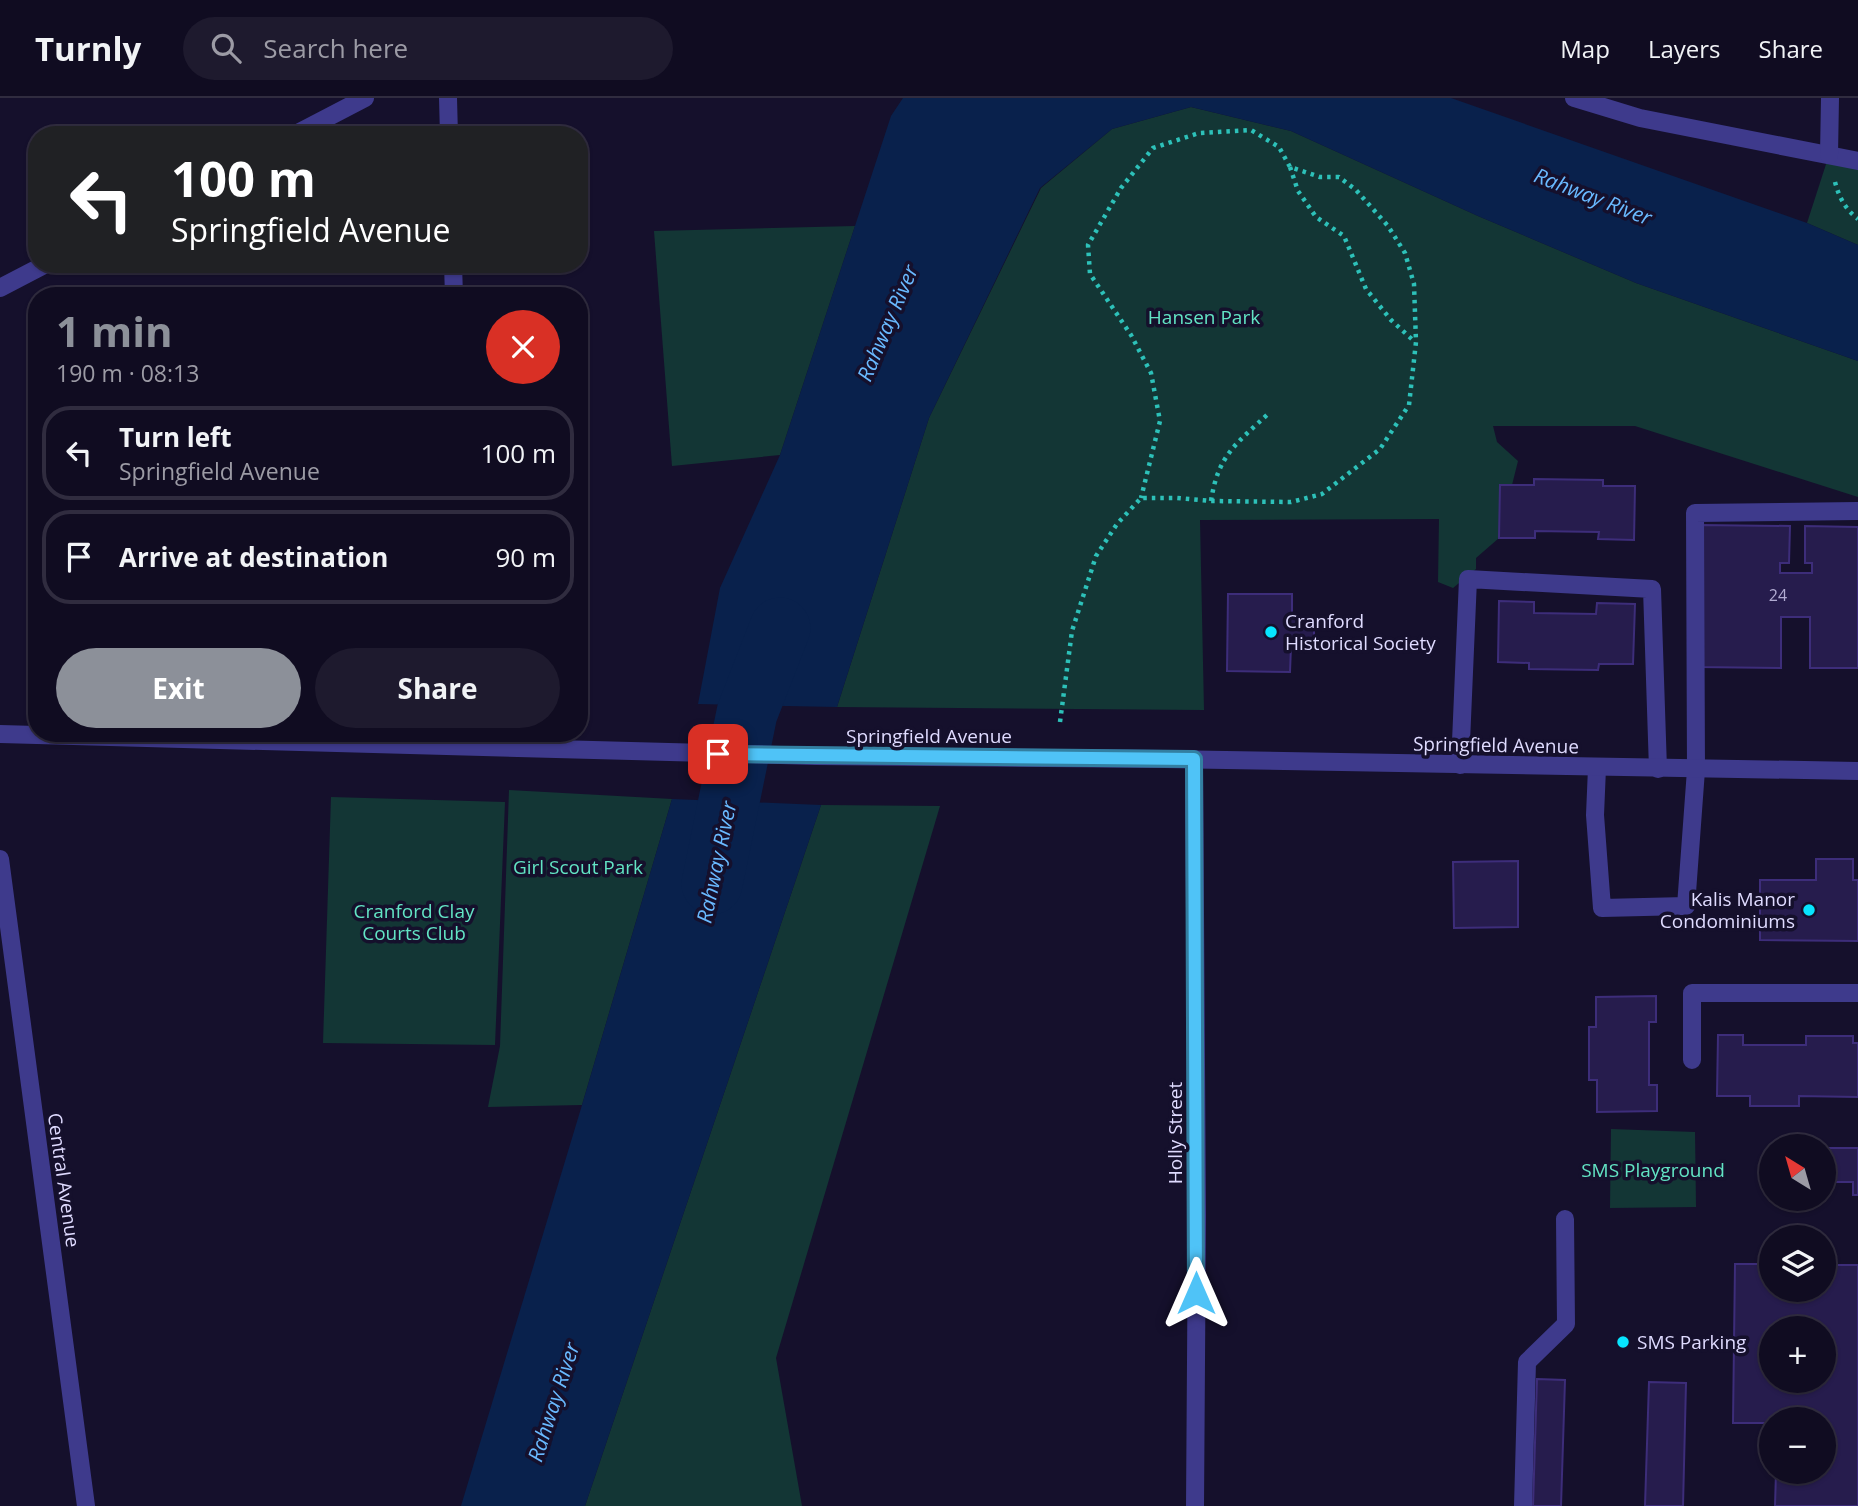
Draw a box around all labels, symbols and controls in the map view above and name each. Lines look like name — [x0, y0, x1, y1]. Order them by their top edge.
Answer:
search box — [183, 17, 673, 80]
text: Turnly — [35, 26, 141, 71]
icon: search — [207, 29, 245, 67]
text: Search here — [263, 30, 408, 66]
text: Map — [1560, 32, 1610, 65]
text: Layers — [1648, 32, 1721, 65]
text: Share — [1759, 32, 1823, 65]
text: 100 m — [171, 145, 316, 211]
icon: left — [56, 154, 147, 245]
water label: Rahway River — [1530, 161, 1656, 231]
text: Springfield Avenue — [171, 208, 450, 251]
water label: Rahway River — [850, 260, 924, 385]
text: 1 min — [56, 302, 173, 359]
park label: Hansen Park — [1148, 304, 1260, 330]
button: close — [486, 310, 560, 384]
text: 190 m · 08:13 — [56, 357, 199, 389]
text: Turn left — [119, 419, 231, 455]
icon: left — [60, 434, 98, 472]
text: 100 m — [481, 435, 556, 471]
text: Springfield Avenue — [119, 455, 320, 487]
icon: arrive — [60, 538, 98, 576]
text: Arrive at destination — [119, 539, 388, 575]
text: 90 m — [495, 539, 556, 575]
house number: 24 — [1769, 584, 1787, 606]
place label: Cranford Historical Society — [1285, 608, 1436, 656]
marker: Cranford Historical Society — [1263, 624, 1279, 640]
button: Exit — [56, 648, 301, 728]
button: Share — [315, 648, 560, 728]
street label: Springfield Avenue — [846, 723, 1012, 749]
pin — [688, 724, 748, 784]
street label: Springfield Avenue — [1413, 731, 1579, 759]
icon: arrive — [699, 735, 737, 773]
water label: Rahway River — [689, 798, 743, 925]
park label: Girl Scout Park — [513, 854, 643, 880]
place label: Kalis Manor Condominiums — [1660, 886, 1795, 934]
park label: Cranford Clay Courts Club — [354, 898, 475, 946]
marker: Kalis Manor Condominiums — [1801, 902, 1817, 918]
street label: Holly Street — [1162, 1082, 1188, 1184]
street label: Central Avenue — [42, 1111, 86, 1249]
north arrow — [1759, 1134, 1836, 1211]
map controls — [1759, 1134, 1836, 1484]
park label: SMS Playground — [1581, 1157, 1725, 1183]
button: layers — [1759, 1225, 1836, 1302]
position arrow — [1159, 1256, 1233, 1330]
button: + — [1759, 1316, 1836, 1393]
place label: SMS Parking — [1637, 1329, 1746, 1355]
marker: SMS Parking — [1615, 1334, 1631, 1350]
water label: Rahway River — [521, 1338, 586, 1465]
button: − — [1759, 1407, 1836, 1484]

